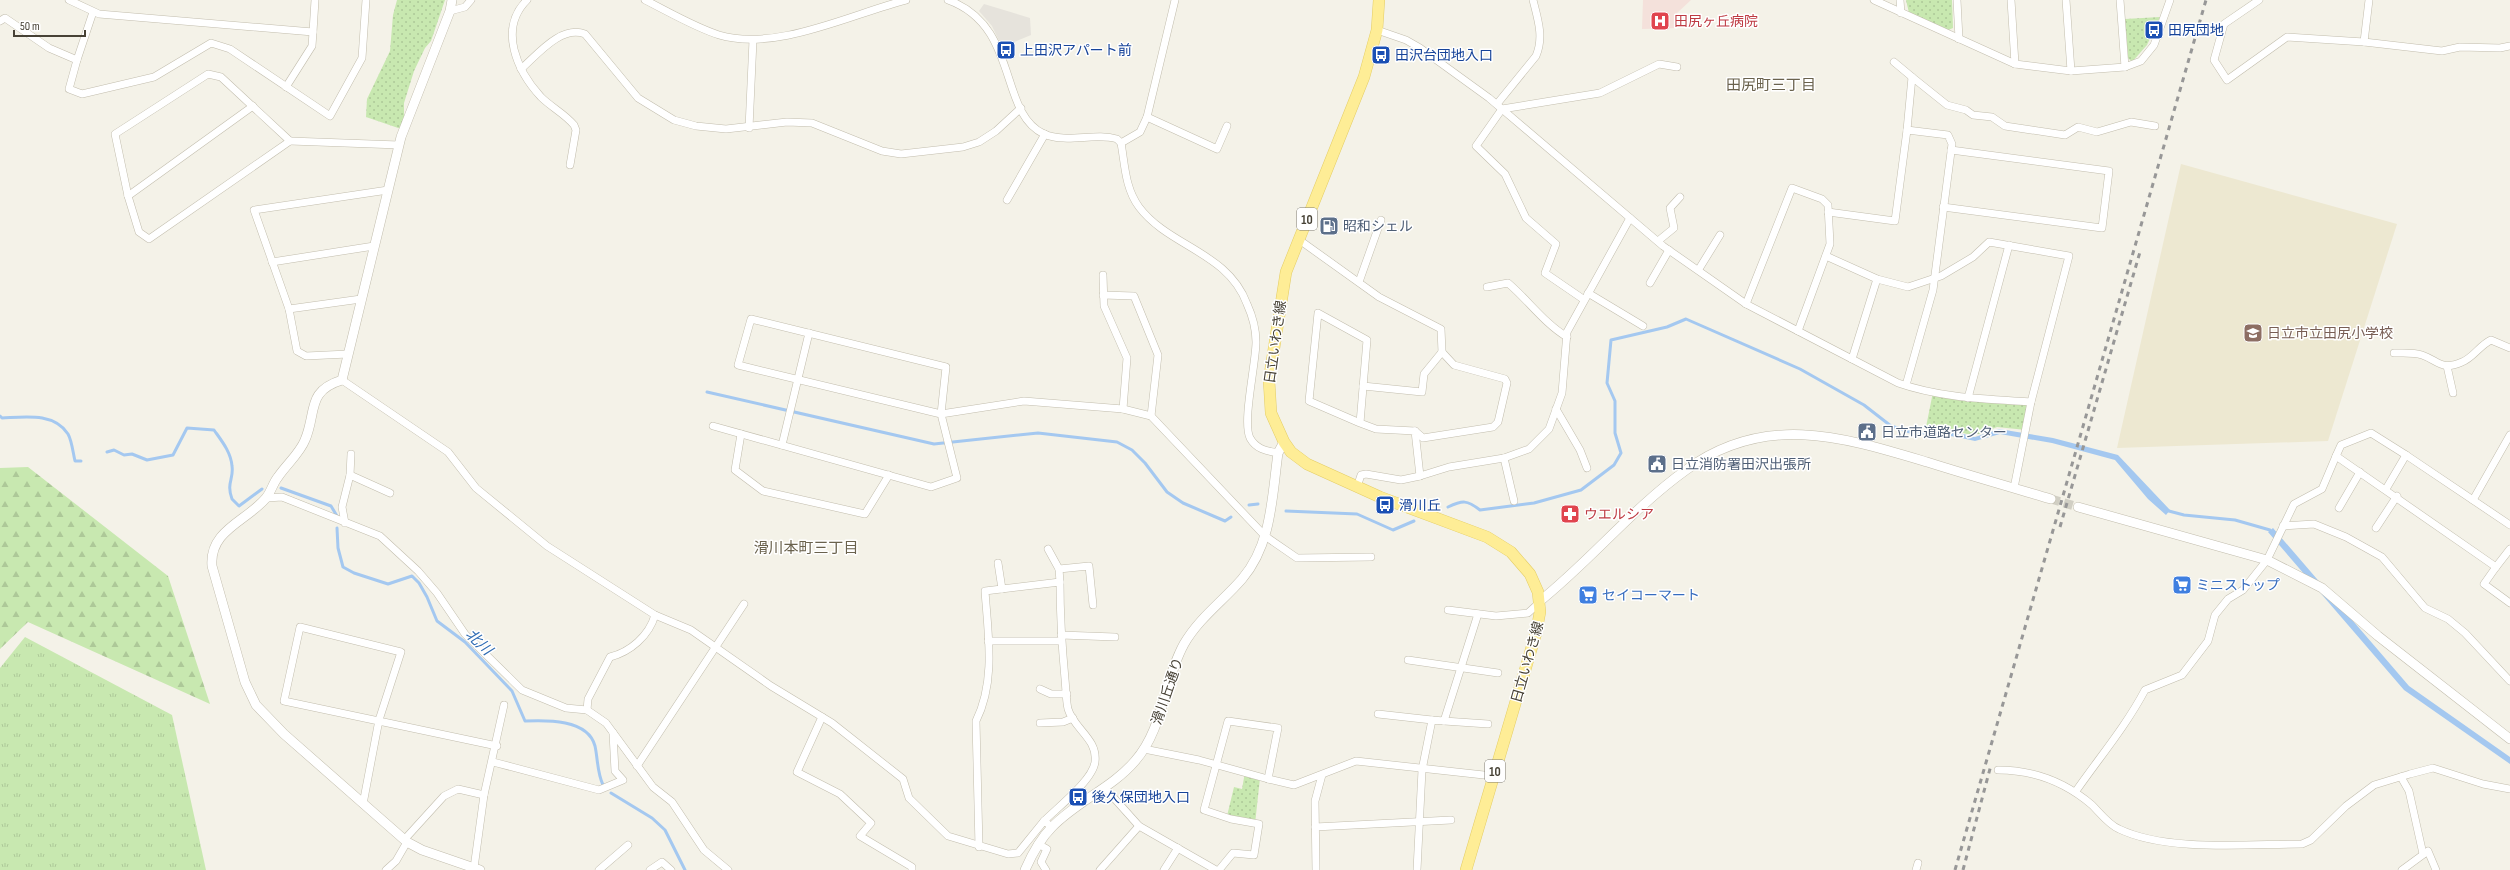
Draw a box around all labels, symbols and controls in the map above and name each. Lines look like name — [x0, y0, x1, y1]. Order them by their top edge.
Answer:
hospital icon: 田尻ヶ丘病院 — [1649, 10, 1671, 32]
scale bar — [14, 12, 85, 38]
place label: 田尻ヶ丘病院 — [1674, 13, 1758, 30]
text: 50 m — [20, 19, 40, 34]
bus stop icon: 田尻団地 — [2143, 19, 2165, 41]
place label: 田尻団地 — [2168, 22, 2224, 39]
bus stop icon: 上田沢アパート前 — [995, 39, 1017, 61]
place label: 上田沢アパート前 — [1020, 42, 1132, 59]
bus stop icon: 田沢台団地入口 — [1370, 44, 1392, 66]
place label: 田沢台団地入口 — [1395, 47, 1493, 64]
district label: 田尻町三丁目 — [1726, 76, 1816, 95]
road number: 10 — [1297, 208, 1317, 230]
fuel station icon: 昭和シェル — [1318, 215, 1340, 237]
place label: 昭和シェル — [1343, 218, 1413, 235]
street label: 日立いわき線 — [1261, 299, 1290, 385]
school or university icon: 日立市立田尻小学校 — [2242, 322, 2264, 344]
place label: 日立市立田尻小学校 — [2267, 325, 2393, 342]
public building icon: 日立市道路センター — [1856, 421, 1878, 443]
place label: 日立市道路センター — [1881, 424, 2007, 441]
public building icon: 日立消防署田沢出張所 — [1646, 453, 1668, 475]
place label: 日立消防署田沢出張所 — [1671, 456, 1811, 473]
bus stop icon: 滑川丘 — [1374, 494, 1396, 516]
place label: 滑川丘 — [1399, 497, 1441, 514]
pharmacy icon: ウエルシア — [1559, 503, 1581, 525]
place label: ウエルシア — [1584, 506, 1654, 523]
district label: 滑川本町三丁目 — [753, 539, 859, 558]
supermarket icon: ミニストップ — [2171, 574, 2193, 596]
place label: ミニストップ — [2196, 577, 2280, 594]
supermarket icon: セイコーマート — [1577, 584, 1599, 606]
place label: セイコーマート — [1602, 587, 1700, 604]
street label: 日立いわき線 — [1508, 619, 1547, 705]
water label: 北川 — [461, 625, 497, 661]
street label: 滑川丘通り — [1148, 655, 1187, 727]
road number: 10 — [1485, 760, 1505, 782]
bus stop icon: 後久保団地入口 — [1067, 786, 1089, 808]
place label: 後久保団地入口 — [1092, 789, 1190, 806]

